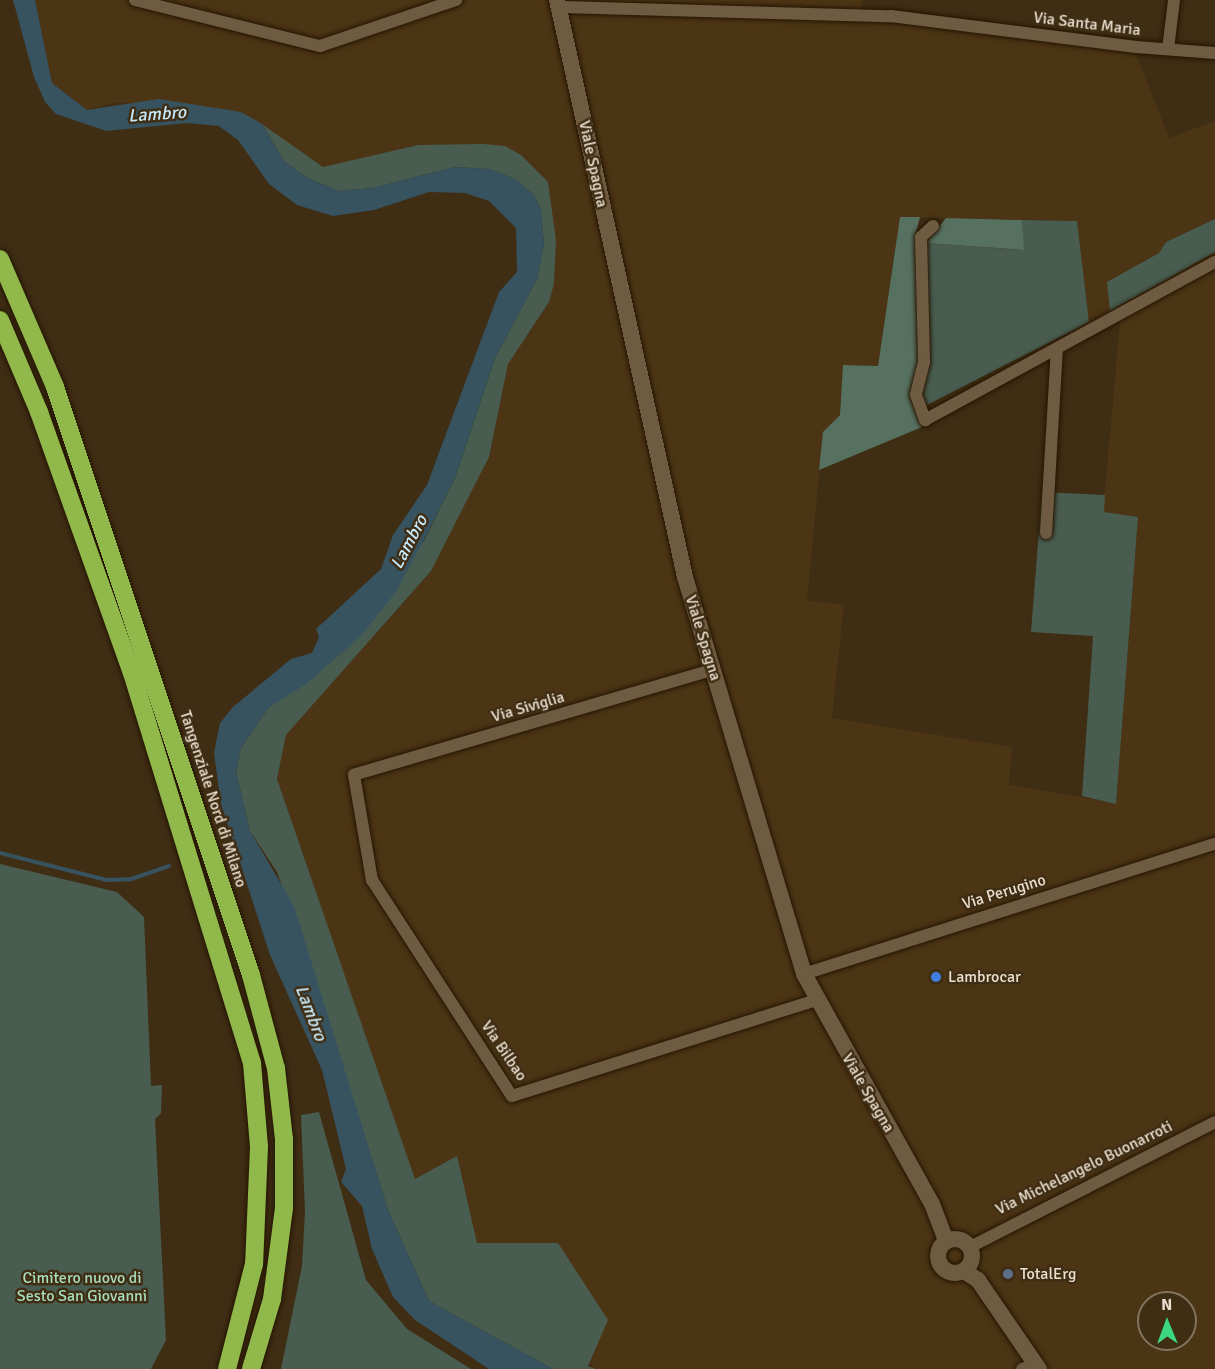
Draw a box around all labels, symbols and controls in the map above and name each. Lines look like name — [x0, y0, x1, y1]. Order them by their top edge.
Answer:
street label: Via Santa Maria — [1032, 8, 1142, 40]
water label: Lambro — [127, 101, 187, 127]
street label: Viale Spagna — [574, 119, 612, 209]
water label: Lambro — [386, 511, 432, 573]
street label: Viale Spagna — [681, 593, 725, 683]
street label: Via Siviglia — [489, 687, 567, 727]
street label: Tangenziale Nord di Milano — [175, 708, 251, 890]
street label: Via Perugino — [960, 870, 1048, 914]
place label: Lambrocar — [948, 967, 1021, 987]
marker: Lambrocar — [929, 970, 943, 984]
water label: Lambro — [291, 982, 331, 1044]
street label: Via Bilbao — [477, 1017, 531, 1085]
street label: Viale Spagna — [838, 1050, 898, 1136]
street label: Via Michelangelo Buonarroti — [992, 1117, 1176, 1219]
place label: TotalErg — [1020, 1264, 1076, 1284]
marker: TotalErg — [1001, 1267, 1015, 1281]
park label: Cimitero nuovo di Sesto San Giovanni — [17, 1268, 147, 1306]
north arrow — [1137, 1291, 1197, 1351]
text: N — [1161, 1295, 1172, 1315]

